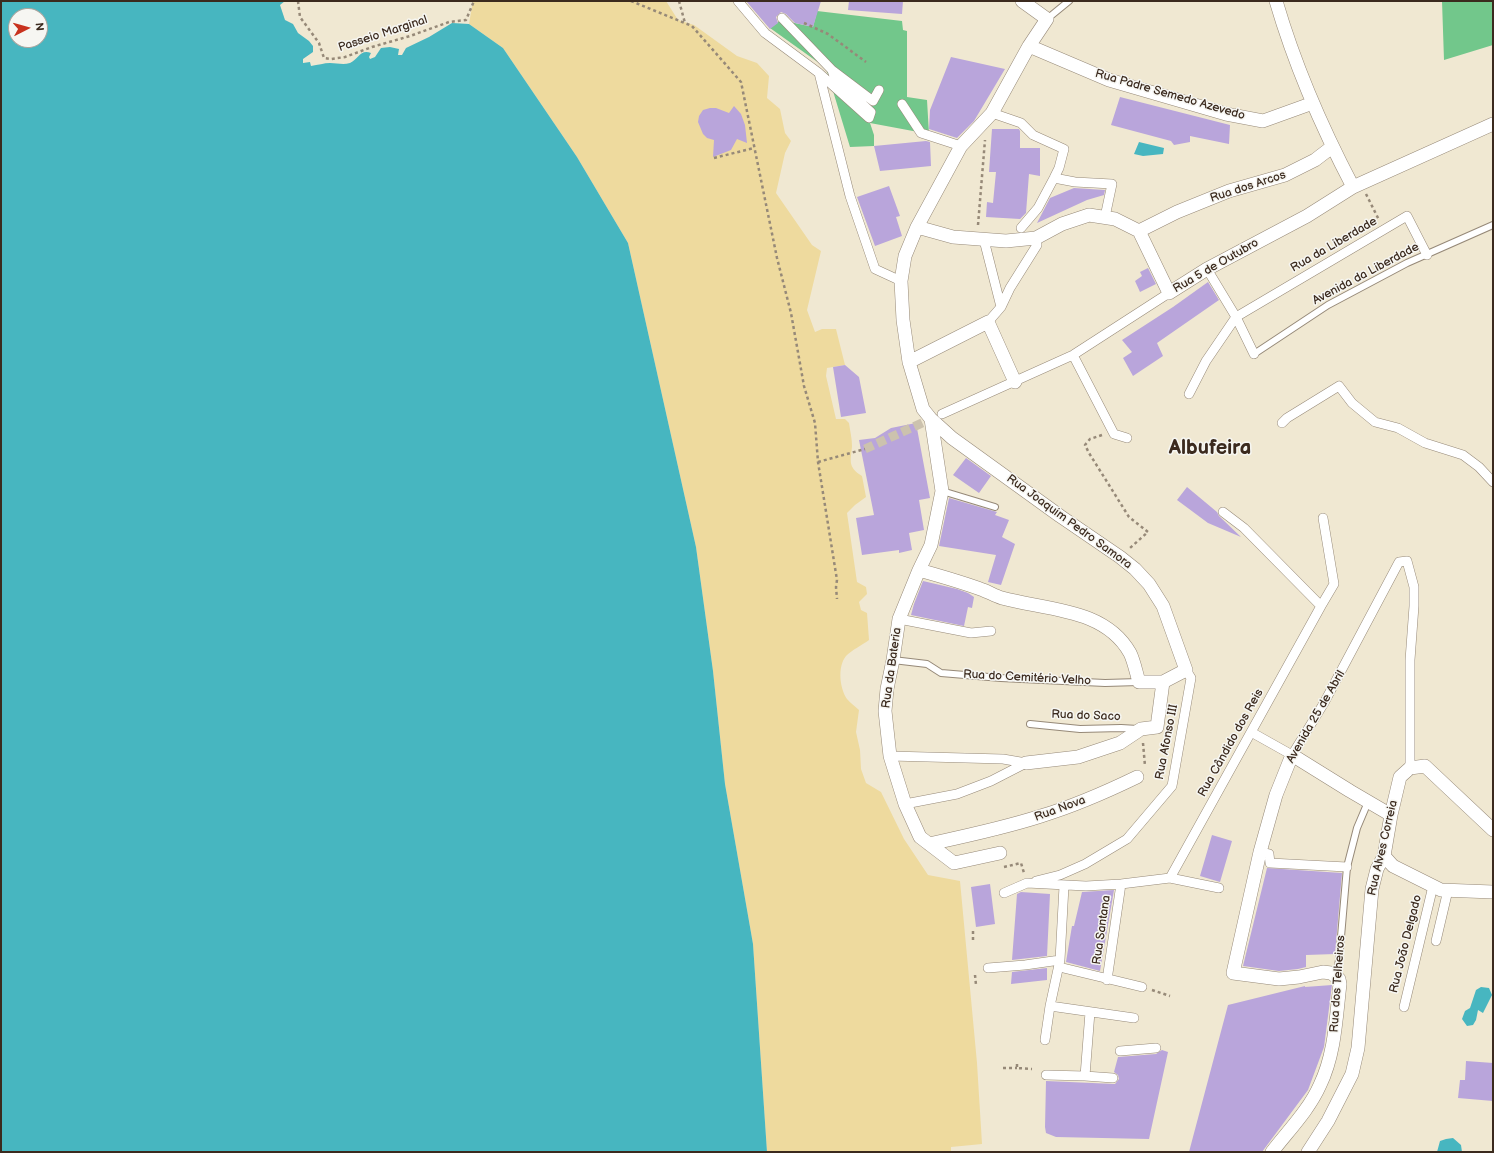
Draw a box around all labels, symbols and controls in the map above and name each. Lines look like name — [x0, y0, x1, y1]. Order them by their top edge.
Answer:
north arrow — [8, 8, 48, 48]
street label: Passeio Marginal — [337, 13, 429, 55]
text: N — [33, 22, 46, 32]
street label: Rua Padre Semedo Azevedo — [1093, 67, 1247, 123]
street label: Rua dos Arcos — [1208, 168, 1288, 206]
street label: Rua da Liberdade — [1288, 214, 1380, 276]
street label: Rua 5 de Outubro — [1171, 236, 1261, 296]
street label: Avenida da Liberdade — [1310, 240, 1422, 308]
district label: Albufeira — [1169, 437, 1251, 461]
street label: Rua Joaquim Pedro Samora — [1004, 472, 1134, 572]
street label: Rua da Bateria — [879, 627, 905, 709]
street label: Rua do Cemitério Velho — [963, 667, 1091, 689]
street label: Avenida 25 de Abril — [1284, 668, 1348, 766]
street label: Rua Cândido dos Reis — [1195, 686, 1267, 800]
street label: Rua Afonso III — [1153, 703, 1181, 781]
street label: Rua do Saco — [1051, 708, 1121, 724]
street label: Rua Nova — [1032, 793, 1088, 825]
street label: Rua Alves Correia — [1365, 799, 1401, 897]
street label: Rua João Delgado — [1387, 893, 1425, 995]
street label: Rua Santana — [1090, 894, 1114, 966]
street label: Rua dos Telheiros — [1327, 935, 1349, 1033]

